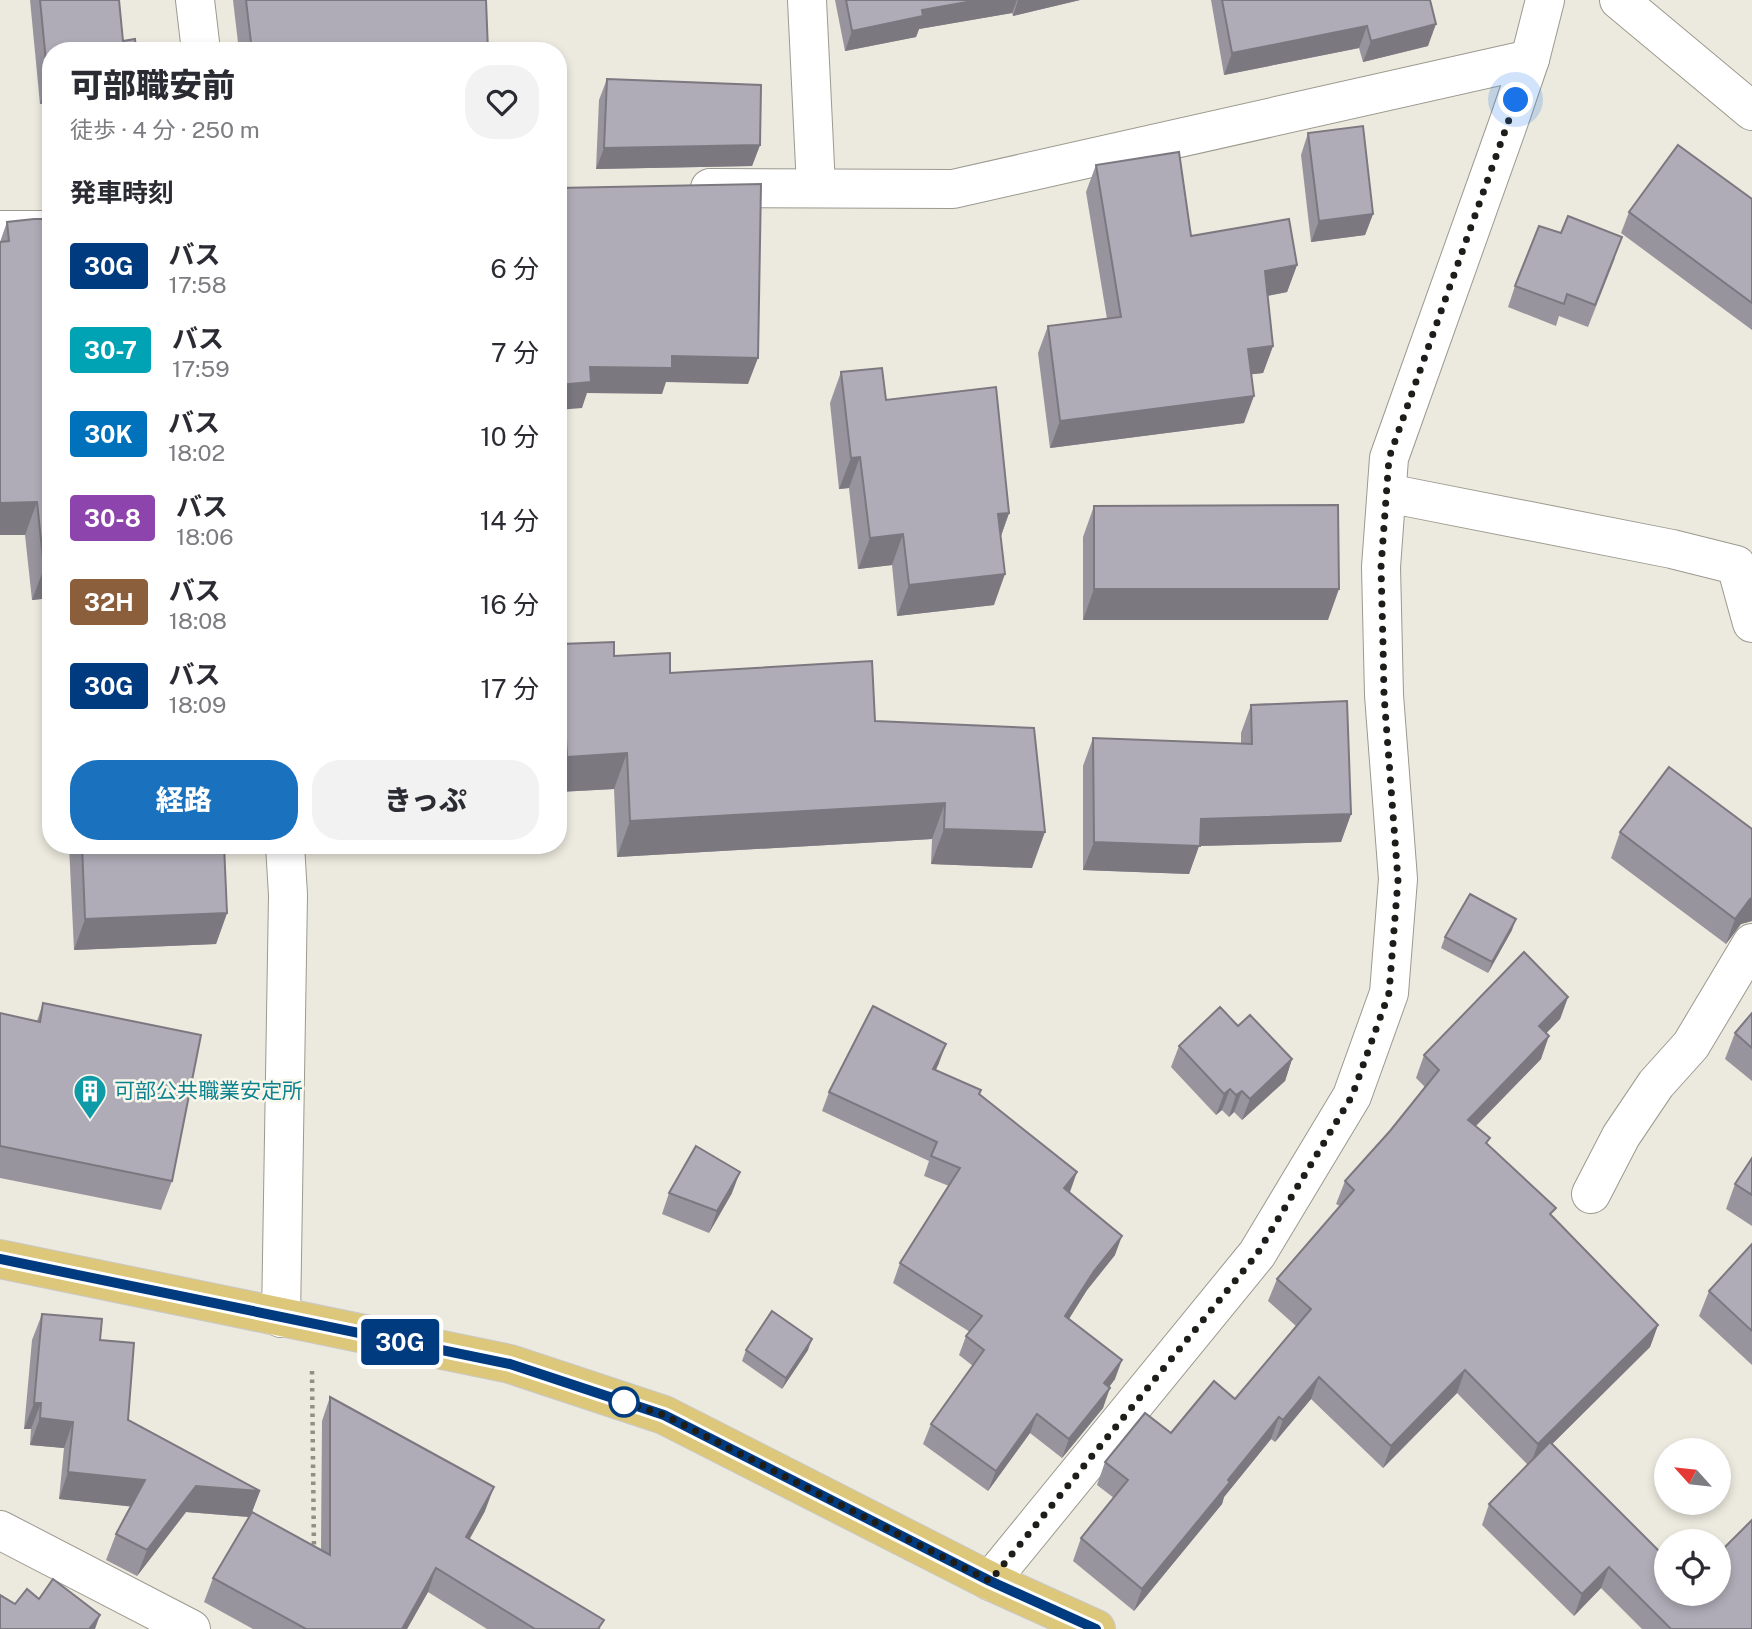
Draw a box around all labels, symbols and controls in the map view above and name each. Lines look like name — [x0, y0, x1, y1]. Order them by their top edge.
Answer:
button: heart — [465, 65, 539, 139]
text: 可部職安前 — [70, 66, 235, 104]
your location — [1498, 82, 1533, 117]
text: 徒歩 · 4 分 · 250 m — [70, 116, 260, 143]
text: 発車時刻 — [70, 177, 174, 208]
text: バス — [169, 239, 221, 270]
text: 30G — [84, 252, 134, 280]
text: 6 分 — [490, 253, 539, 284]
text: 17:58 — [169, 271, 227, 298]
text: バス — [172, 323, 224, 354]
text: 30-7 — [84, 336, 137, 364]
text: 7 分 — [491, 337, 539, 368]
text: 17:59 — [172, 355, 230, 382]
text: バス — [168, 407, 220, 438]
text: 30K — [84, 420, 133, 448]
text: 10 分 — [480, 421, 539, 452]
text: 18:02 — [168, 439, 225, 466]
text: バス — [176, 491, 228, 522]
text: 30-8 — [84, 504, 141, 532]
text: 14 分 — [480, 505, 539, 536]
text: 18:06 — [176, 523, 234, 550]
text: バス — [169, 575, 221, 606]
text: 32H — [84, 588, 134, 616]
text: 16 分 — [480, 589, 539, 620]
text: 18:08 — [169, 607, 227, 634]
text: バス — [169, 659, 221, 690]
text: 30G — [84, 672, 134, 700]
text: 17 分 — [480, 673, 539, 704]
text: 18:09 — [169, 691, 226, 718]
button: 経路 — [70, 760, 298, 840]
button: きっぷ — [312, 760, 539, 840]
building icon: 可部公共職業安定所 — [71, 1072, 109, 1121]
place label: 可部公共職業安定所 — [114, 1078, 303, 1103]
line badge: 30G — [360, 1319, 440, 1365]
text: 30G — [375, 1328, 425, 1356]
unlabelled marker — [609, 1387, 639, 1417]
north arrow — [1654, 1438, 1731, 1516]
map controls — [1654, 1438, 1731, 1606]
button: locate — [1654, 1529, 1731, 1606]

